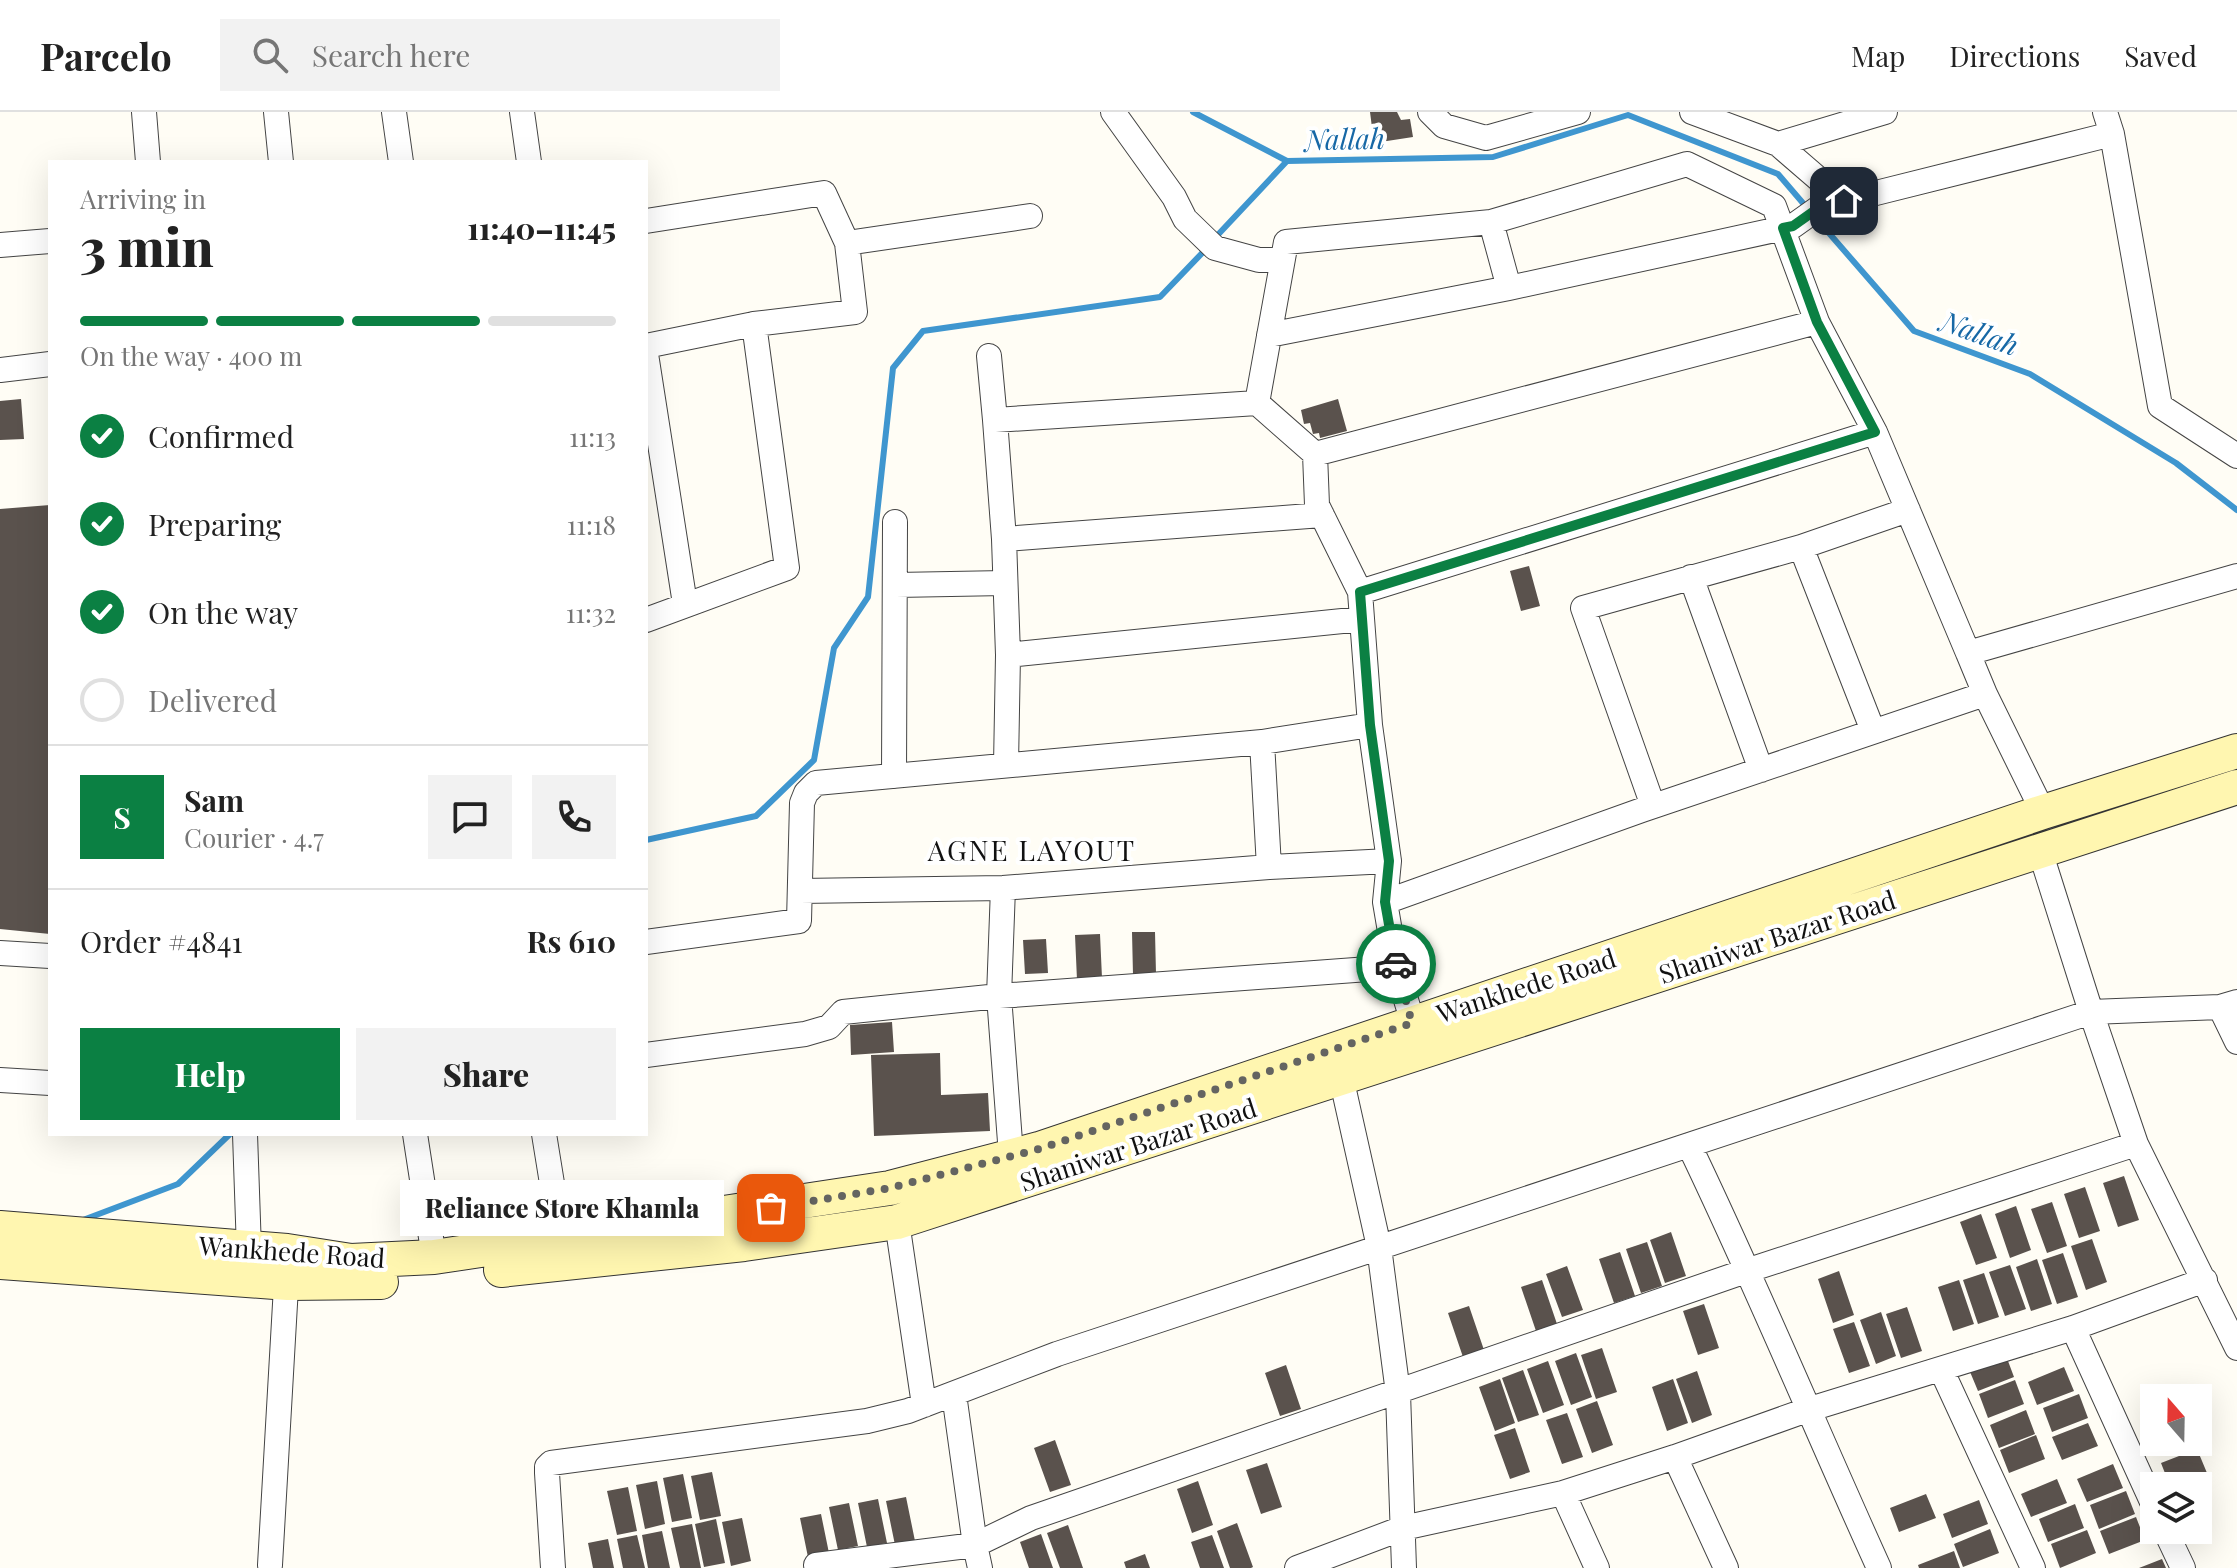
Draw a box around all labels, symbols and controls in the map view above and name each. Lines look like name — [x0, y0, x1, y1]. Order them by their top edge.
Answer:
search box — [220, 19, 780, 91]
text: Parcelo — [40, 30, 172, 81]
icon: search — [248, 33, 292, 77]
text: Search here — [312, 35, 470, 75]
text: Map — [1851, 37, 1905, 74]
text: Directions — [1949, 37, 2080, 74]
text: Saved — [2124, 37, 2197, 74]
water label: Nallah — [1302, 119, 1385, 157]
pin — [1810, 167, 1878, 235]
icon: home — [1822, 179, 1866, 223]
text: Arriving in — [80, 181, 206, 216]
text: 11:40–11:45 — [467, 208, 616, 248]
text: 3 min — [80, 211, 214, 280]
water label: Nallah — [1933, 300, 2024, 363]
text: On the way · 400 m — [80, 338, 302, 373]
icon: check — [80, 414, 124, 458]
text: Confirmed — [148, 416, 294, 456]
text: 11:13 — [569, 419, 616, 454]
icon: check — [80, 502, 124, 546]
text: Preparing — [148, 504, 281, 544]
text: 11:18 — [567, 507, 616, 542]
icon: check — [80, 590, 124, 634]
text: On the way — [148, 592, 298, 632]
text: 11:32 — [566, 595, 616, 630]
text: Delivered — [148, 680, 277, 720]
button: chat — [428, 775, 512, 859]
button: phone — [532, 775, 616, 859]
text: Sam — [184, 780, 244, 820]
text: S — [113, 797, 131, 837]
text: Courier · 4.7 — [184, 820, 324, 855]
district label: AGNE LAYOUT — [927, 831, 1136, 868]
street label: Shaniwar Bazar Road — [1654, 881, 1900, 991]
text: Order #4841 — [80, 921, 243, 961]
text: Rs 610 — [527, 921, 616, 961]
courier — [1356, 924, 1436, 1004]
street label: Wankhede Road — [1431, 940, 1620, 1031]
icon: car — [1374, 942, 1418, 986]
button: Help — [80, 1028, 340, 1120]
button: Share — [356, 1028, 616, 1120]
street label: Shaniwar Bazar Road — [1015, 1089, 1261, 1199]
pin — [737, 1174, 805, 1242]
callout: Reliance Store Khamla — [399, 1180, 723, 1236]
icon: bag — [749, 1186, 793, 1230]
text: Reliance Store Khamla — [425, 1190, 699, 1225]
street label: Wankhede Road — [197, 1227, 386, 1275]
north arrow — [2140, 1384, 2212, 1456]
map controls — [2140, 1384, 2212, 1544]
button: layers — [2140, 1472, 2212, 1544]

